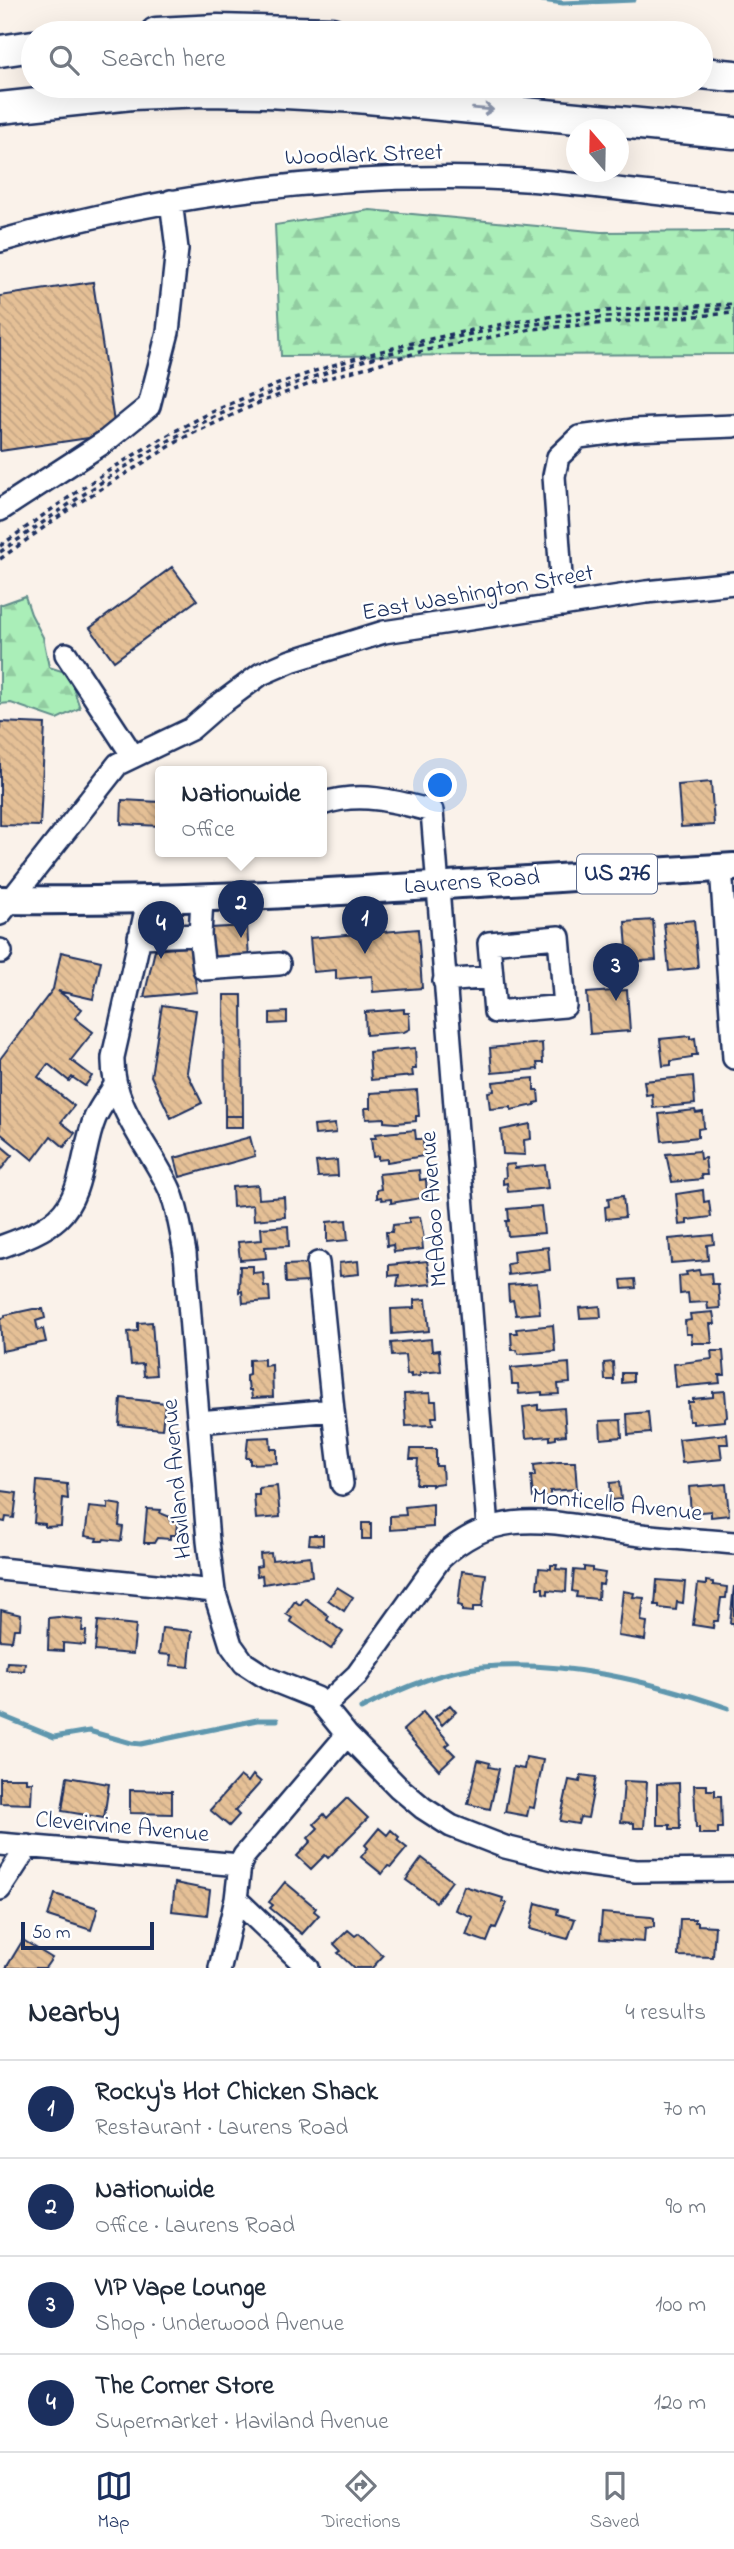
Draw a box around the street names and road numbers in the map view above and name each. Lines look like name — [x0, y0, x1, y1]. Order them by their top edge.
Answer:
street label: Woodlark Street — [284, 136, 444, 176]
street label: East Washington Street — [359, 556, 597, 632]
road number: US 276 — [577, 854, 657, 894]
street label: Laurens Road — [403, 861, 542, 905]
street label: McAdoo Avenue — [412, 1130, 458, 1288]
street label: Haviland Avenue — [154, 1397, 202, 1561]
street label: Monticello Avenue — [530, 1480, 704, 1532]
street label: Cleveirvine Avenue — [34, 1803, 211, 1853]

